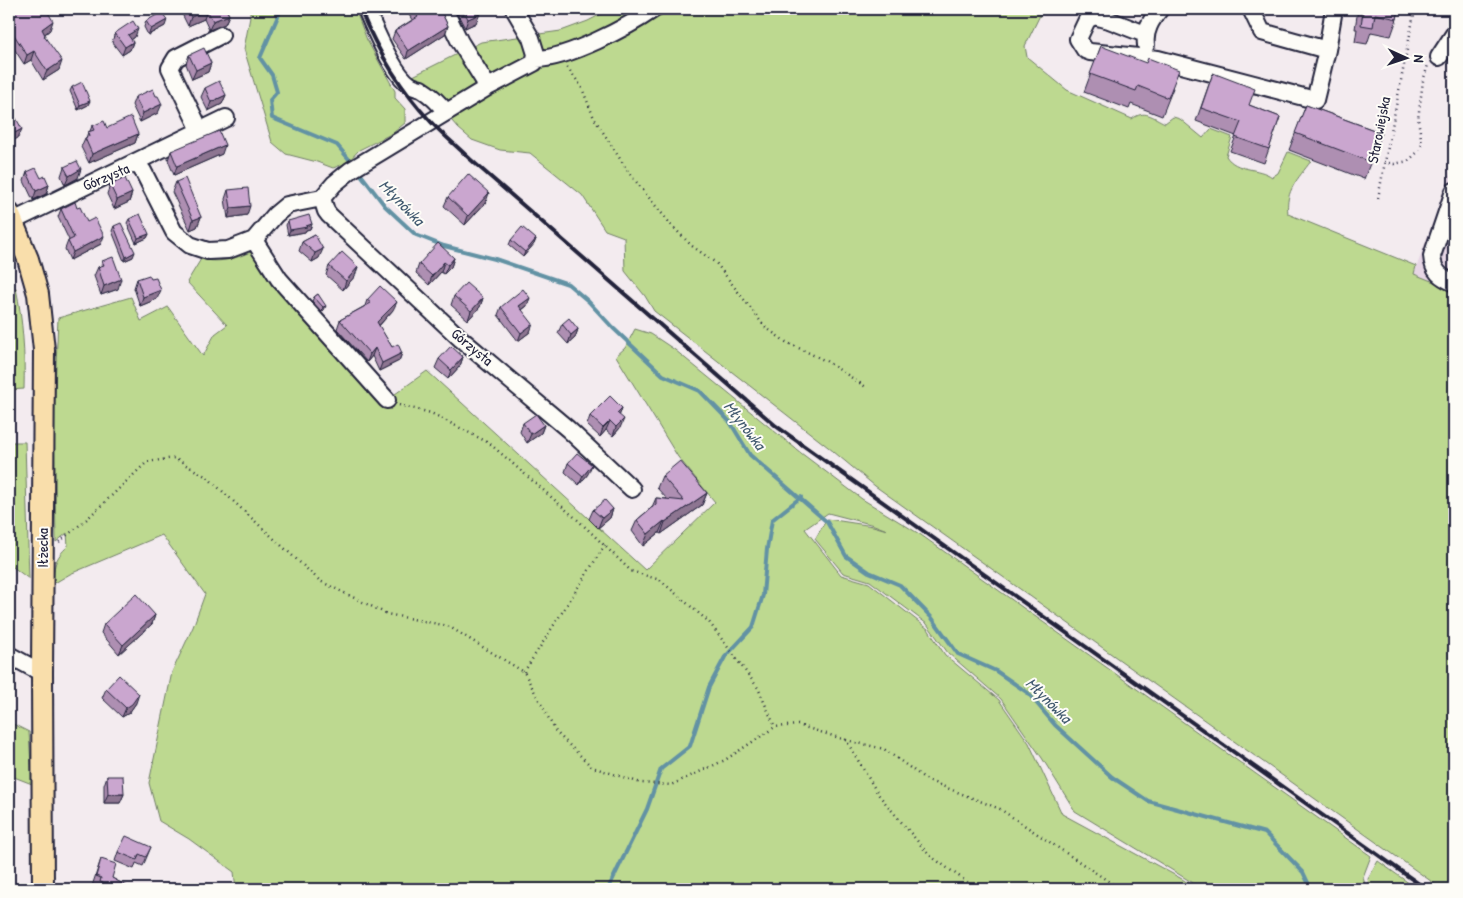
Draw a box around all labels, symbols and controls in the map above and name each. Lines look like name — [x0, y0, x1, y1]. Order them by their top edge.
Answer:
north arrow — [1380, 32, 1430, 82]
text: N — [1410, 54, 1429, 63]
street label: Starowiejska — [1362, 95, 1395, 165]
street label: Górzysta — [79, 157, 132, 196]
water label: Młynówka — [375, 174, 431, 231]
street label: Górzysta — [447, 323, 498, 370]
water label: Młynówka — [719, 396, 772, 455]
street label: Iłżecka — [32, 528, 53, 568]
water label: Młynówka — [1021, 672, 1078, 729]

